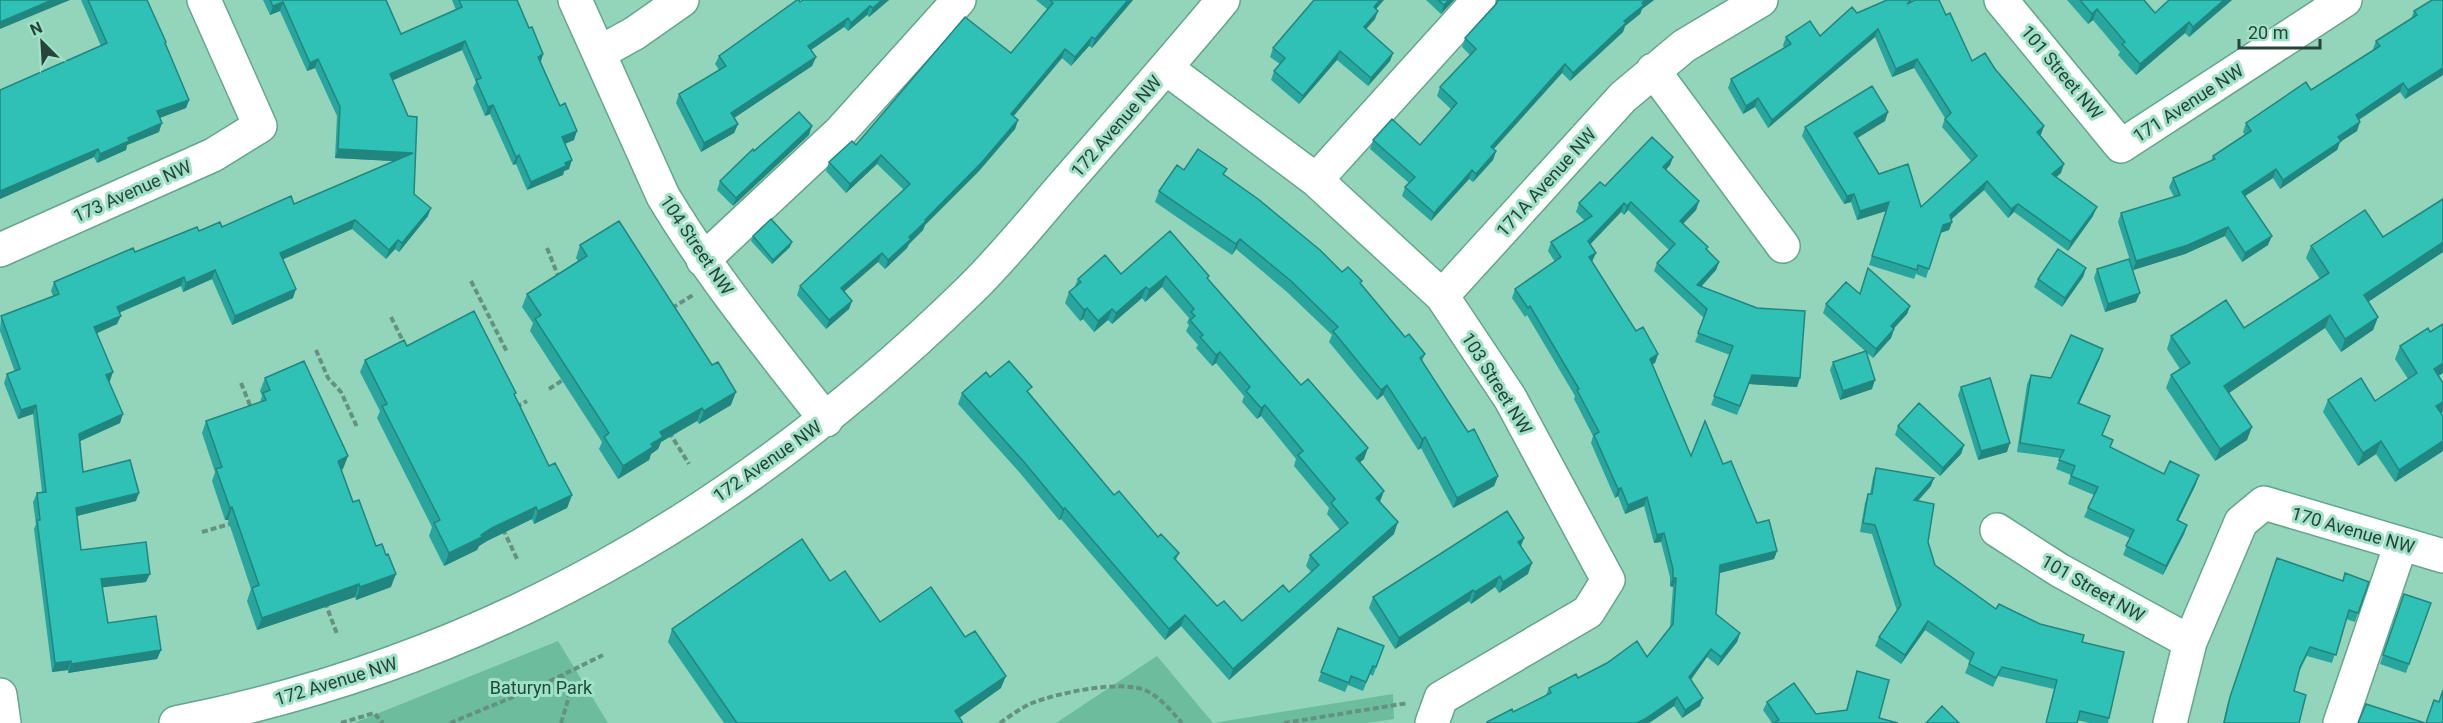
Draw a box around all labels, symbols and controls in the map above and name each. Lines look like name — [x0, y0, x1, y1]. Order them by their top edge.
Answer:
north arrow — [12, 12, 72, 72]
scale bar — [2239, 12, 2320, 50]
text: N — [27, 18, 45, 40]
street label: 101 Street NW — [2017, 21, 2107, 123]
text: 20 m — [2248, 22, 2288, 43]
street label: 171 Avenue NW — [2129, 60, 2247, 146]
street label: 172 Avenue NW — [1066, 71, 1166, 181]
street label: 171A Avenue NW — [1492, 123, 1600, 241]
street label: 173 Avenue NW — [70, 156, 194, 226]
street label: 104 Street NW — [656, 191, 738, 299]
street label: 103 Street NW — [1457, 328, 1537, 438]
street label: 172 Avenue NW — [709, 416, 825, 506]
street label: 170 Avenue NW — [2289, 502, 2417, 558]
street label: 101 Street NW — [2038, 550, 2148, 626]
street label: 172 Avenue NW — [272, 652, 400, 710]
park label: Baturyn Park — [490, 677, 593, 698]

